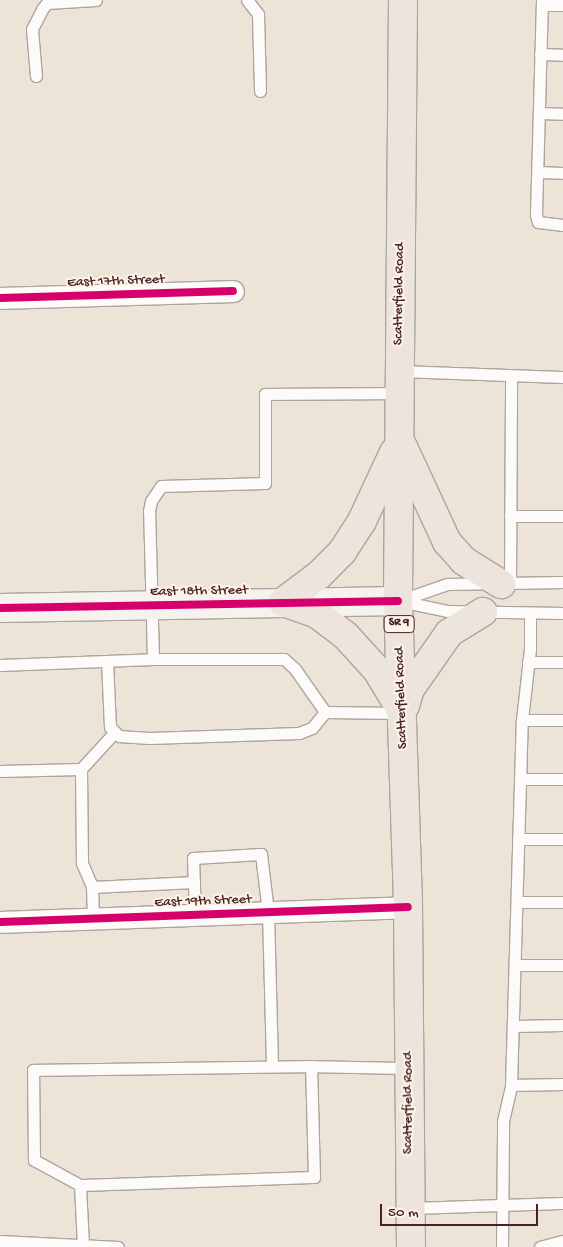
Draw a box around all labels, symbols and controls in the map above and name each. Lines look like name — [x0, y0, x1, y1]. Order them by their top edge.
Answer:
street label: Scatterfield Road — [391, 243, 409, 345]
street label: East 17th Street — [67, 272, 165, 292]
street label: East 18th Street — [150, 583, 248, 601]
road number: SR 9 — [383, 614, 415, 634]
street label: Scatterfield Road — [392, 647, 412, 749]
street label: East 19th Street — [154, 892, 252, 912]
street label: Scatterfield Road — [401, 1052, 417, 1154]
scale bar — [383, 1194, 540, 1226]
text: 50 m — [388, 1204, 419, 1222]

